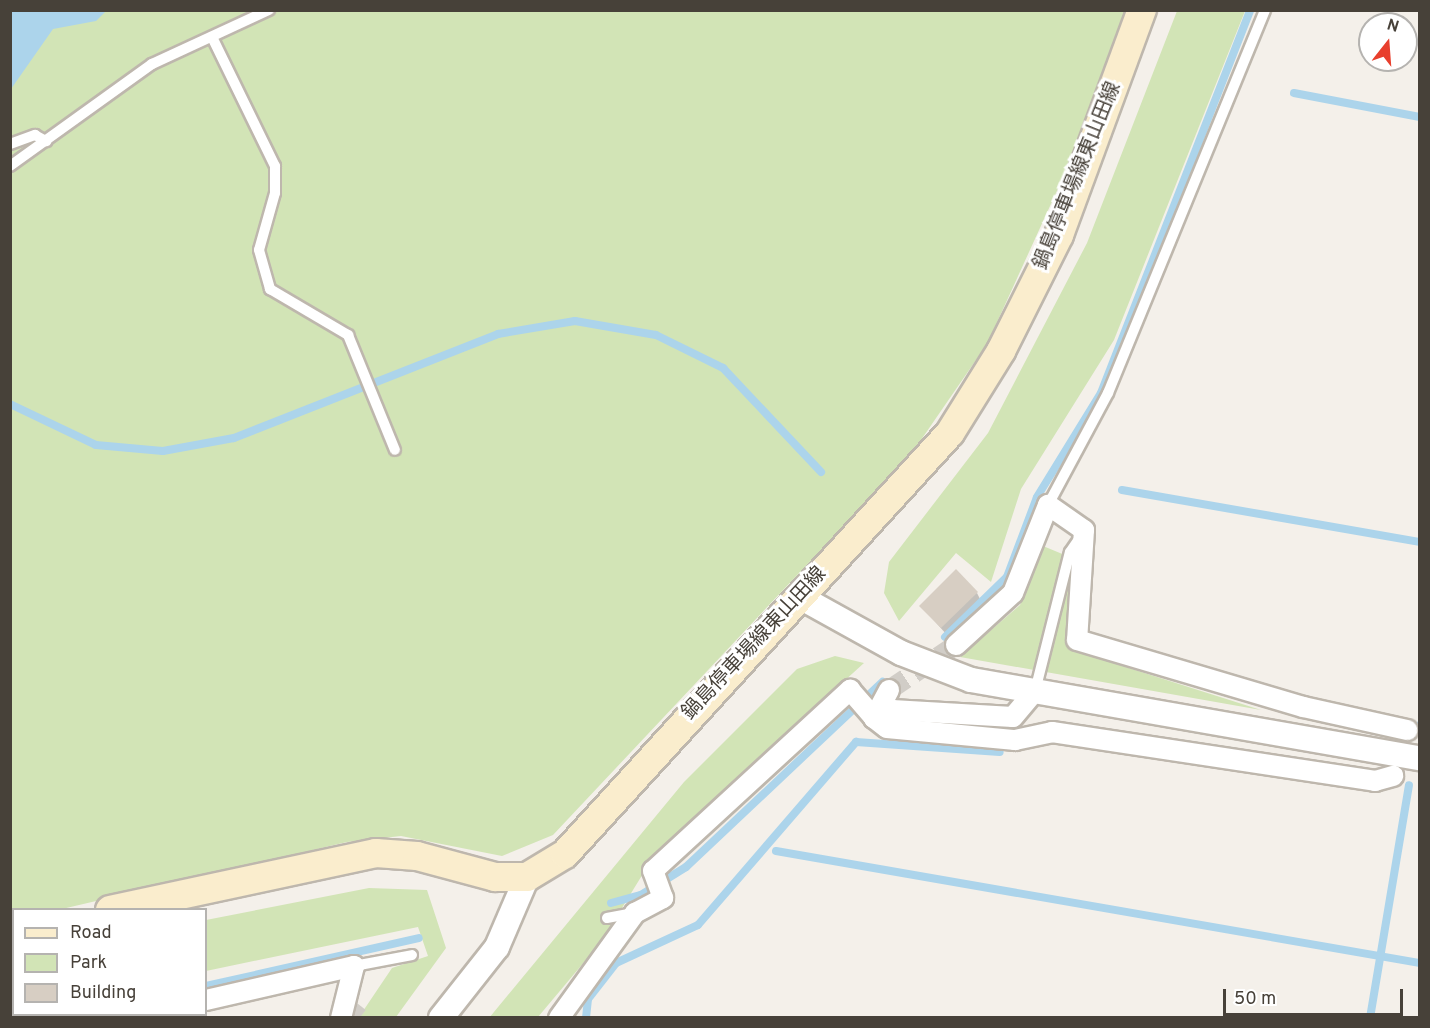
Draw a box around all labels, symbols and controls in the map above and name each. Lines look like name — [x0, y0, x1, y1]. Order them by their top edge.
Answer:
north arrow — [1358, 12, 1418, 72]
text: N — [1384, 15, 1401, 38]
street label: 鍋島停車場線東山田線 — [1029, 79, 1127, 273]
street label: 鍋島停車場線東山田線 — [678, 563, 832, 725]
legend — [12, 908, 207, 1016]
text: Road — [70, 922, 112, 945]
text: Park — [70, 952, 107, 975]
scale bar — [1226, 977, 1406, 1015]
text: Building — [70, 982, 136, 1005]
text: 50 m — [1234, 988, 1276, 1011]

